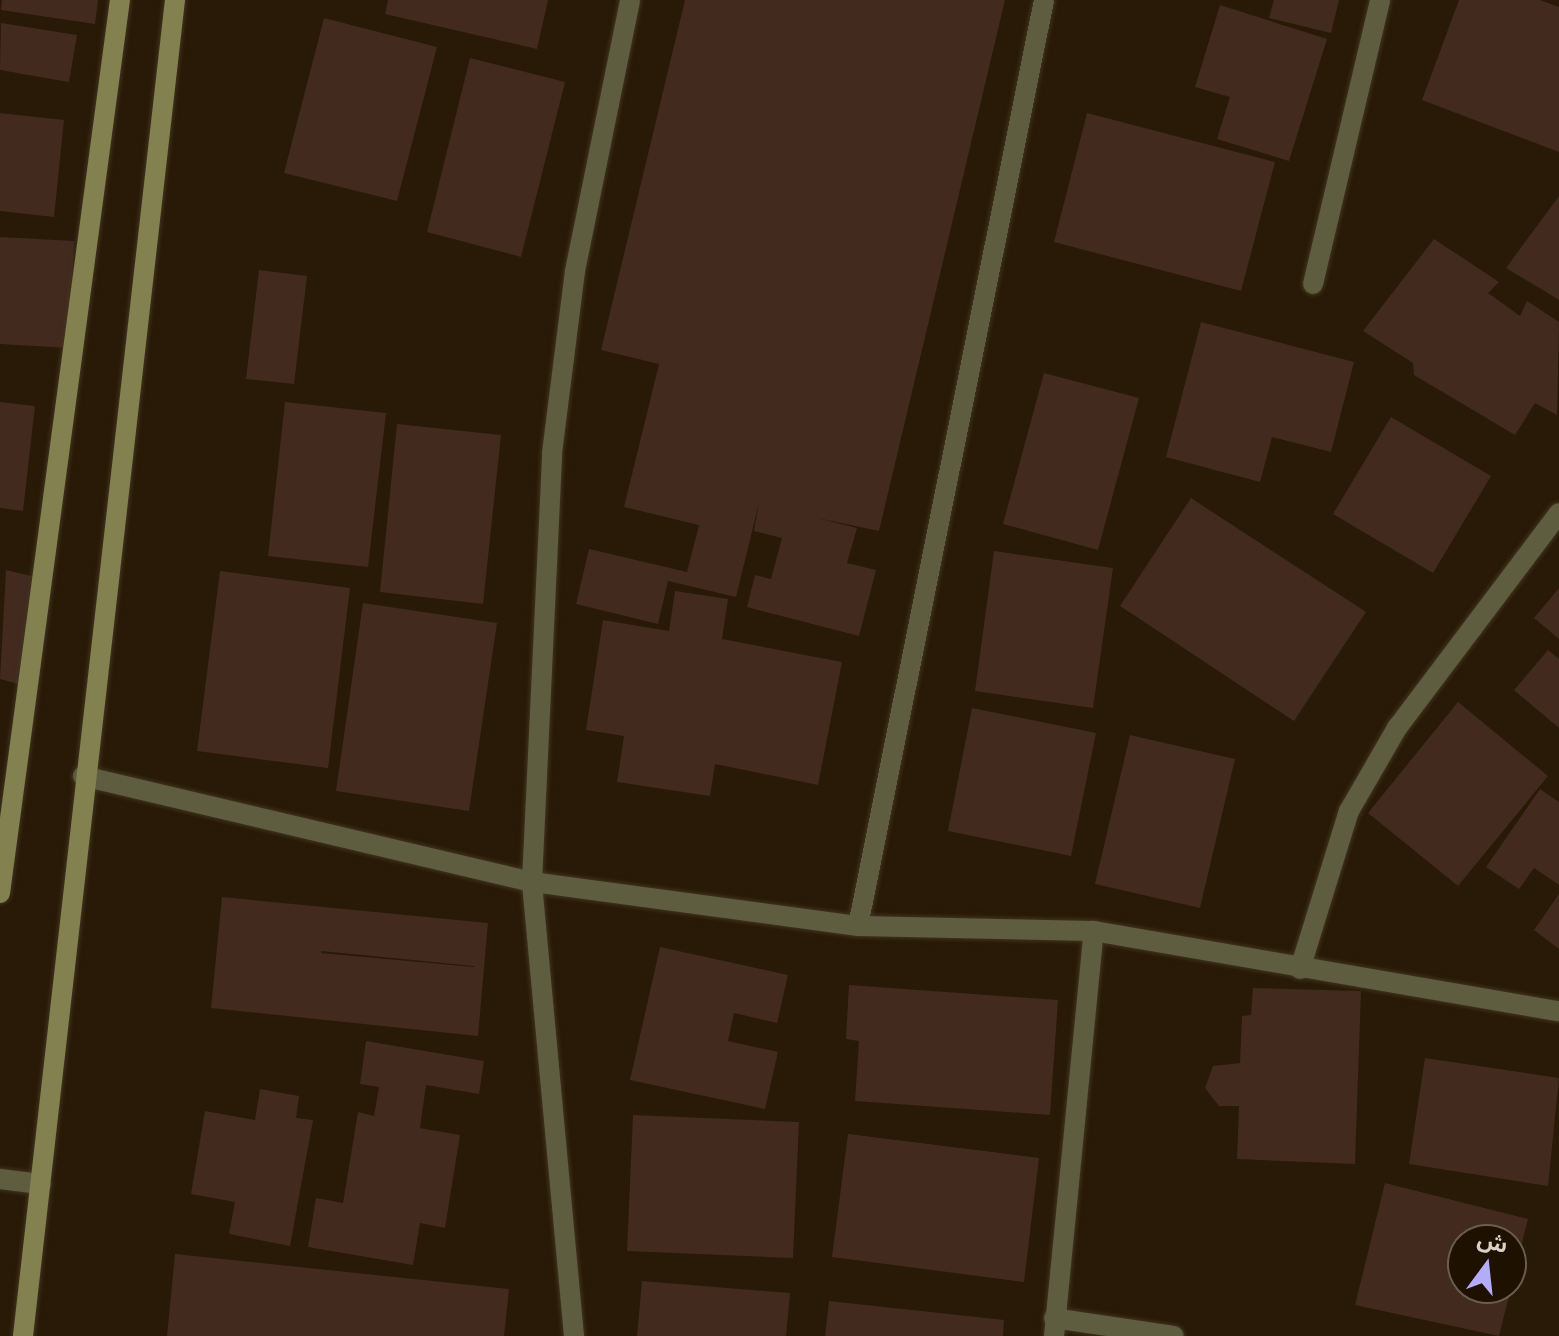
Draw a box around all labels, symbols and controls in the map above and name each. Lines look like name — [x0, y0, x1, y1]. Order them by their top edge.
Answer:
north arrow — [1447, 1224, 1527, 1304]
text: ش — [1475, 1228, 1510, 1257]

